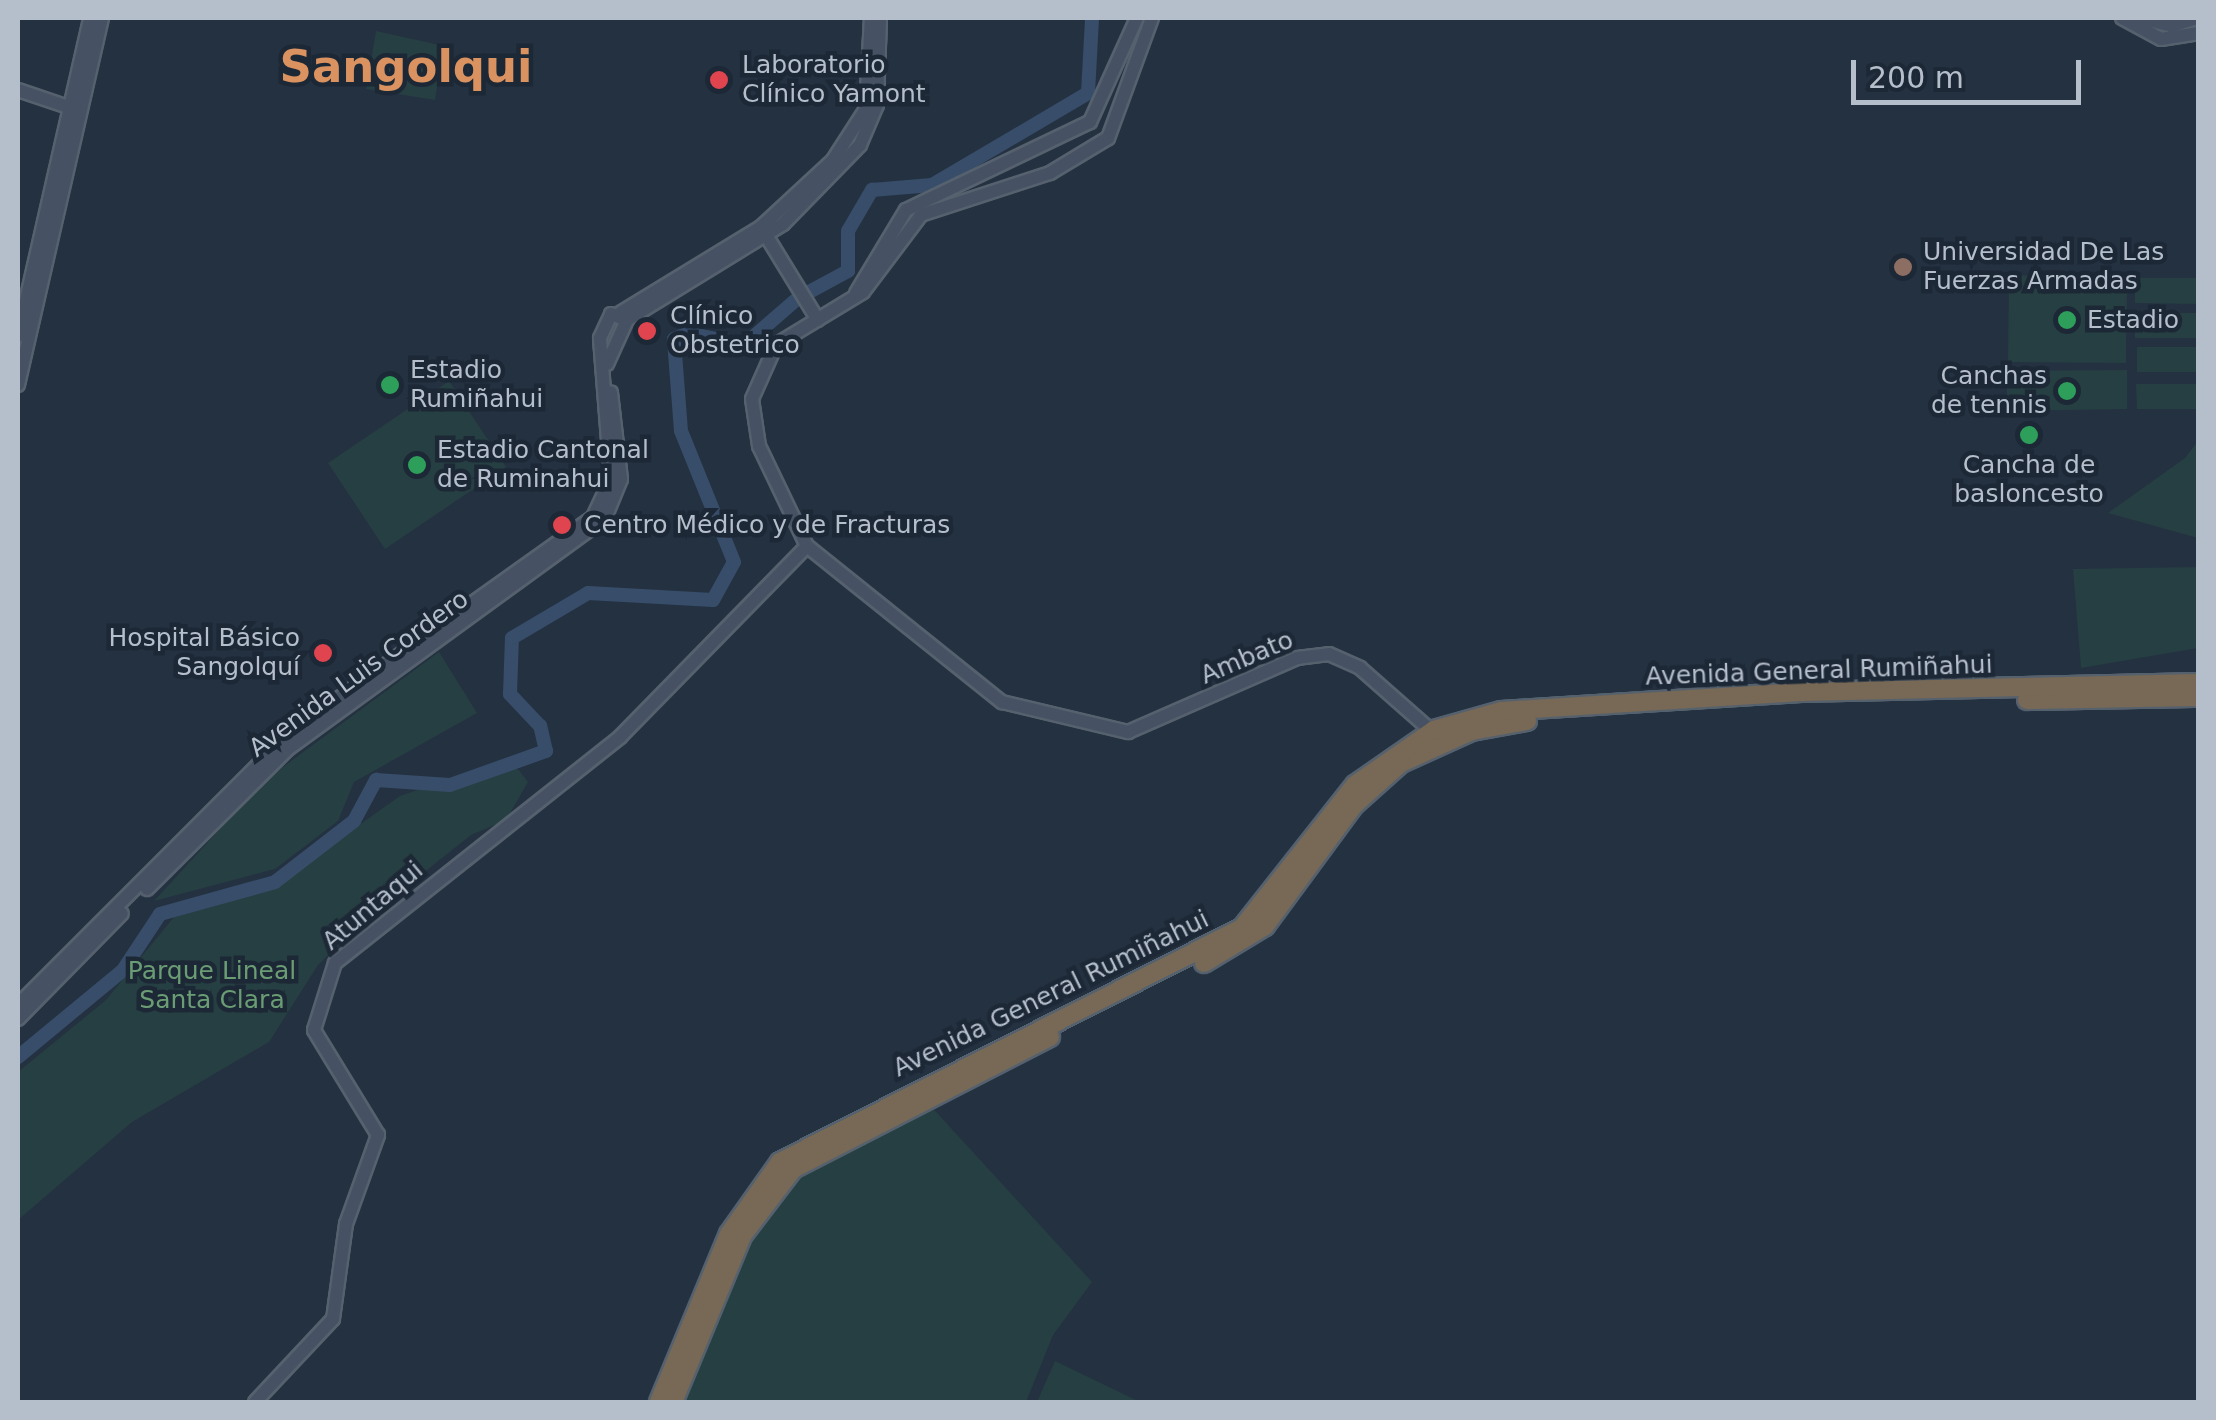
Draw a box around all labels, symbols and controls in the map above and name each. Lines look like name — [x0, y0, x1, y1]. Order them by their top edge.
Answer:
district label: Sangolqui — [279, 40, 533, 94]
scale bar — [1856, 40, 2086, 102]
place label: Laboratorio Clínico Yamont — [742, 51, 926, 110]
text: 200 m — [1868, 60, 1964, 95]
marker: Laboratorio Clínico Yamont — [706, 67, 732, 93]
place label: Universidad De Las Fuerzas Armadas — [1923, 238, 2164, 297]
marker: Universidad De Las Fuerzas Armadas — [1892, 256, 1914, 278]
place label: Clínico Obstetrico — [670, 302, 800, 361]
place label: Estadio — [2087, 305, 2179, 335]
marker: Estadio — [2056, 309, 2078, 331]
marker: Clínico Obstetrico — [634, 318, 660, 344]
place label: Estadio Rumiñahui — [410, 356, 543, 415]
place label: Canchas de tennis — [1931, 362, 2047, 421]
marker: Estadio Rumiñahui — [379, 374, 401, 396]
marker: Canchas de tennis — [2056, 380, 2078, 402]
marker: Cancha de basloncesto — [2018, 424, 2040, 446]
place label: Estadio Cantonal de Ruminahui — [437, 436, 649, 495]
place label: Cancha de basloncesto — [1954, 451, 2104, 510]
marker: Estadio Cantonal de Ruminahui — [406, 454, 428, 476]
place label: Centro Médico y de Fracturas — [584, 510, 950, 540]
marker: Centro Médico y de Fracturas — [549, 512, 575, 538]
street label: Avenida Luis Cordero — [243, 584, 475, 764]
place label: Hospital Básico Sangolquí — [109, 624, 300, 683]
street label: Ambato — [1196, 625, 1298, 691]
marker: Hospital Básico Sangolquí — [310, 640, 336, 666]
street label: Avenida General Rumiñahui — [1645, 650, 1993, 692]
street label: Atuntaqui — [317, 855, 429, 957]
street label: Avenida General Rumiñahui — [888, 904, 1214, 1084]
park label: Parque Lineal Santa Clara — [128, 957, 296, 1016]

